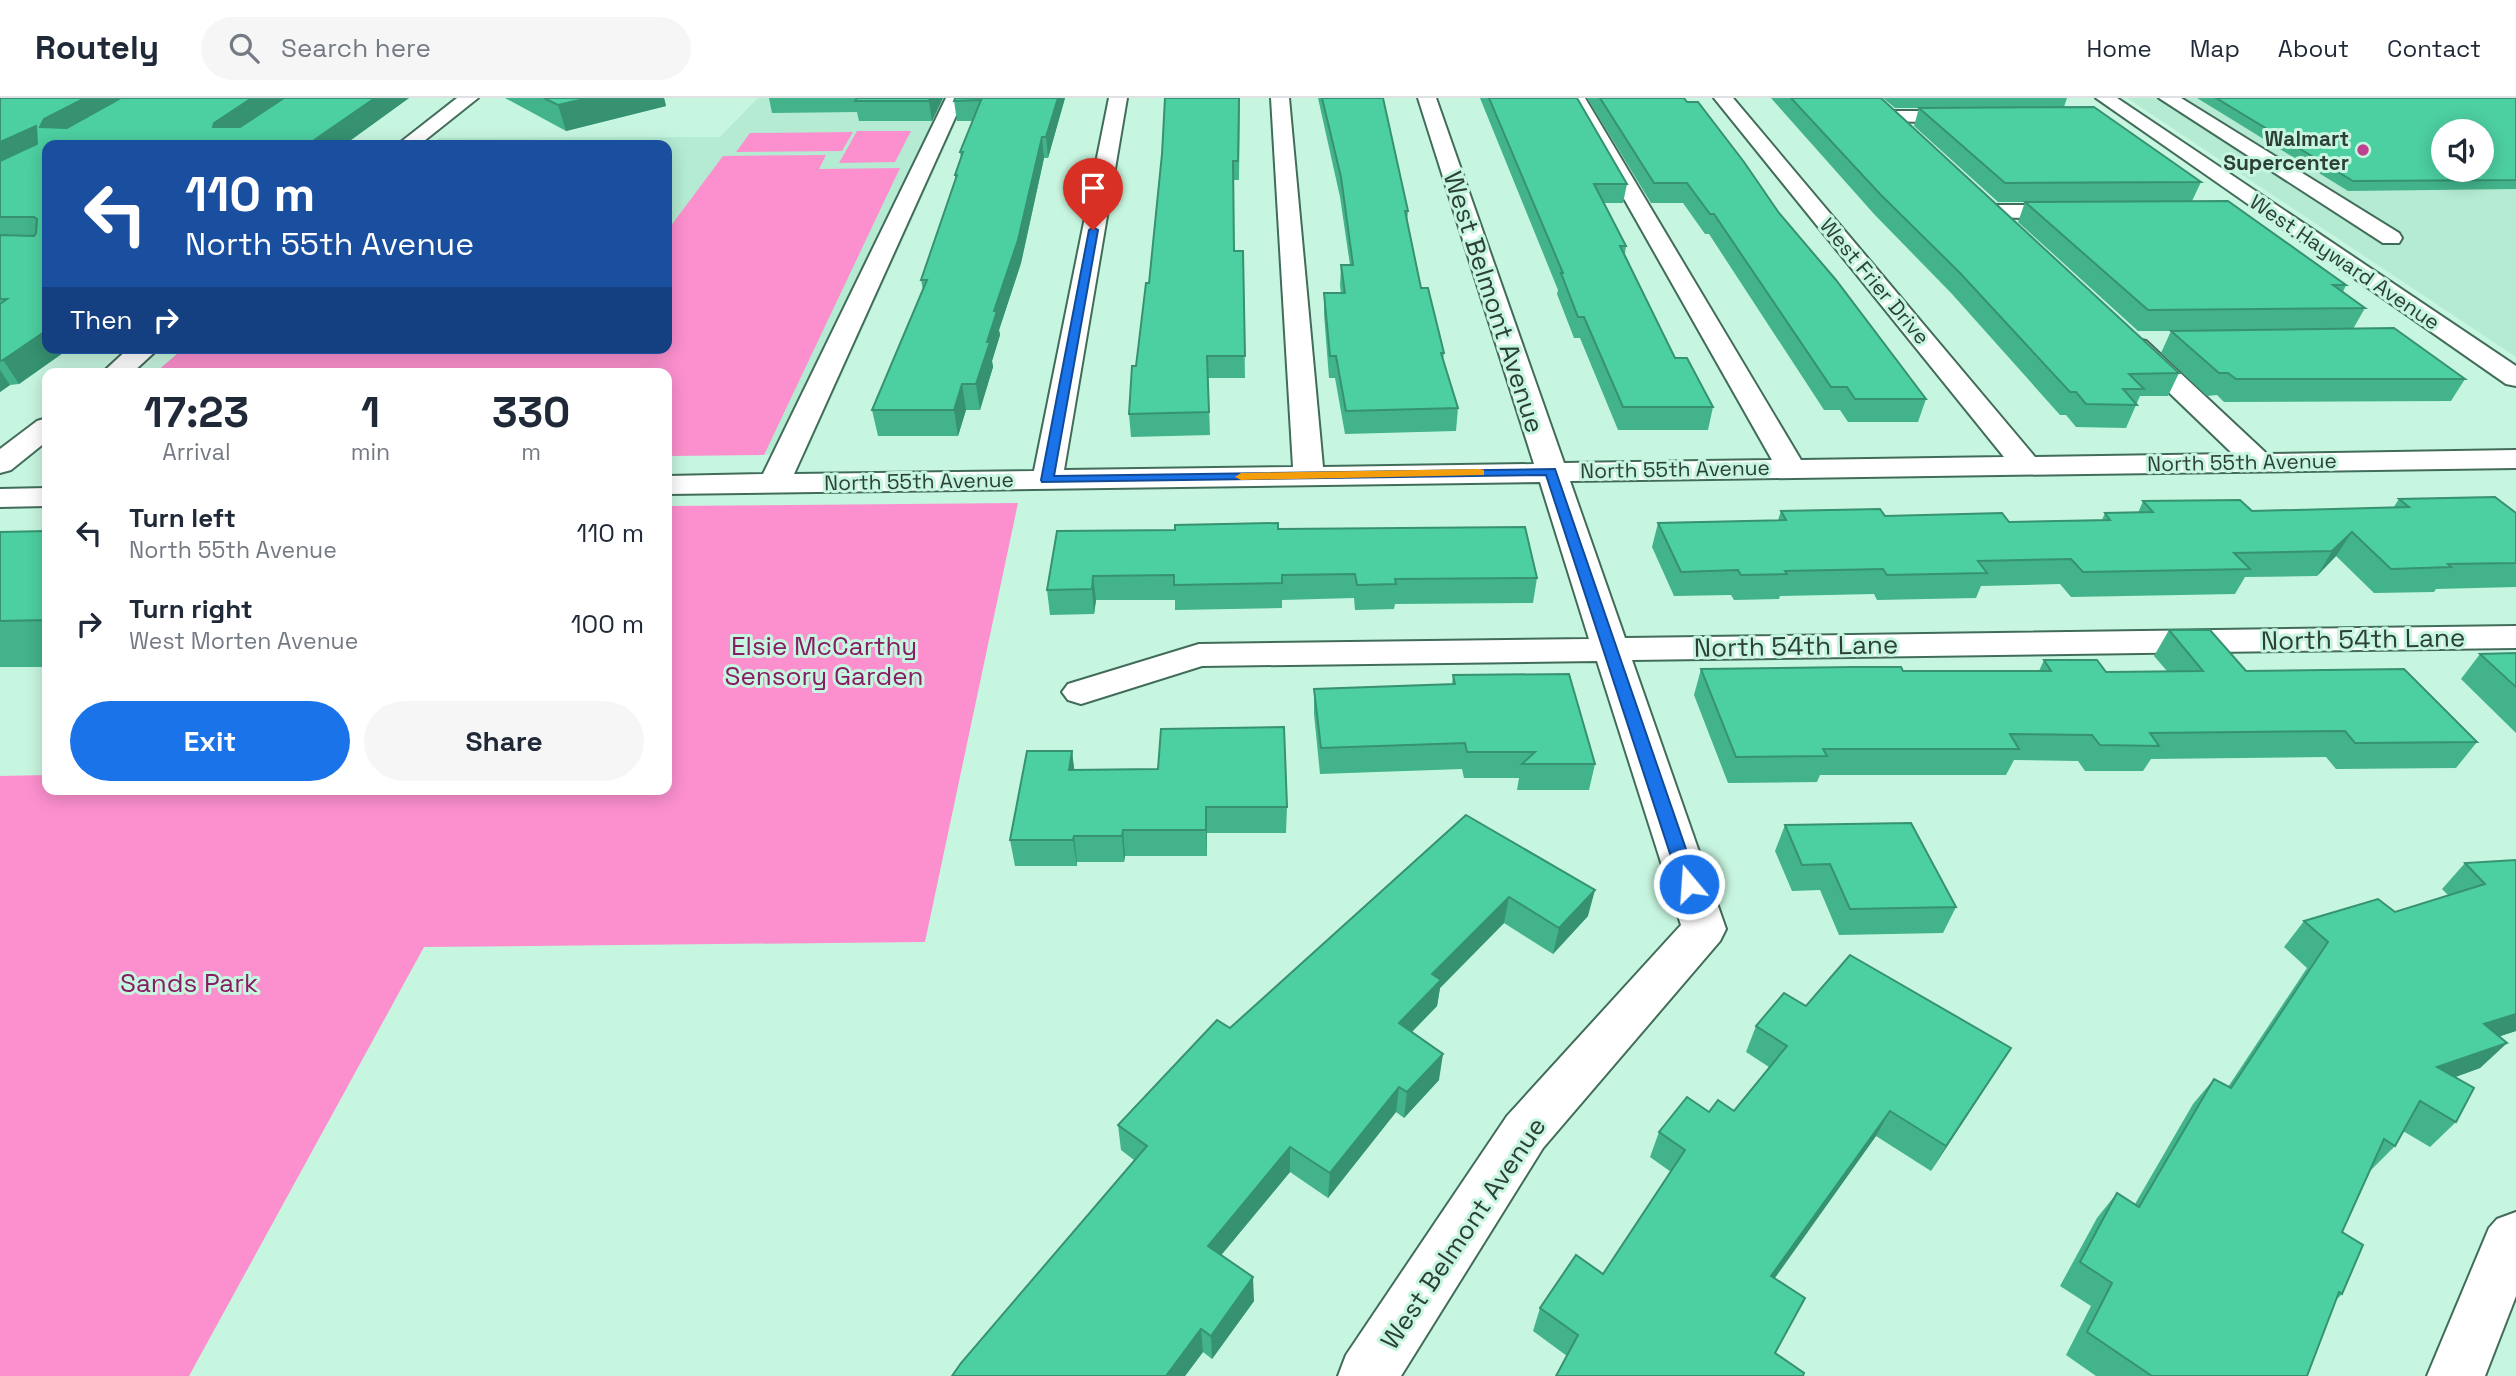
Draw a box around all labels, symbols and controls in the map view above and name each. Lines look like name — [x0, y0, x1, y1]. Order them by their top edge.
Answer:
search box — [201, 17, 691, 80]
text: Routely — [35, 27, 159, 69]
icon: search — [225, 29, 263, 67]
text: Search here — [281, 31, 431, 65]
text: Home — [2086, 33, 2152, 64]
text: Map — [2190, 33, 2240, 64]
text: About — [2278, 33, 2349, 64]
text: Contact — [2387, 33, 2481, 64]
map controls — [2431, 119, 2494, 182]
button: sound — [2431, 119, 2494, 182]
place label: Walmart Supercenter — [2223, 125, 2349, 176]
marker: Walmart Supercenter — [2355, 142, 2371, 158]
pin — [1063, 158, 1123, 230]
text: 110 m — [185, 163, 315, 225]
street label: West Belmont Avenue — [1436, 167, 1552, 437]
icon: left — [70, 168, 161, 259]
icon: arrive — [1074, 169, 1112, 207]
street label: West Hayward Avenue — [2245, 188, 2445, 336]
street label: West Frier Drive — [1814, 212, 1936, 350]
text: North 55th Avenue — [185, 224, 474, 264]
icon: right — [147, 301, 185, 339]
text: Then — [70, 303, 133, 337]
text: 17:23 — [144, 386, 249, 439]
text: 1 — [361, 386, 380, 439]
text: 330 — [492, 386, 570, 439]
text: Arrival — [162, 437, 231, 467]
text: min — [351, 437, 390, 467]
text: m — [521, 437, 541, 467]
street label: North 55th Avenue — [2147, 447, 2337, 477]
street label: North 55th Avenue — [1580, 454, 1770, 484]
street label: North 55th Avenue — [824, 466, 1014, 496]
text: Turn left — [129, 501, 236, 535]
icon: left — [70, 514, 108, 552]
text: 110 m — [577, 516, 644, 550]
text: North 55th Avenue — [129, 535, 337, 565]
text: Turn right — [129, 592, 253, 626]
icon: right — [70, 605, 108, 643]
text: 100 m — [571, 607, 644, 641]
street label: North 54th Lane — [2260, 620, 2466, 658]
text: West Morten Avenue — [129, 626, 358, 656]
street label: North 54th Lane — [1693, 627, 1899, 665]
park label: Elsie McCarthy Sensory Garden — [725, 629, 923, 693]
button: Exit — [70, 701, 350, 781]
button: Share — [364, 701, 644, 781]
position arrow — [1652, 847, 1726, 921]
park label: Sands Park — [120, 966, 258, 1000]
street label: West Belmont Avenue — [1373, 1110, 1553, 1356]

